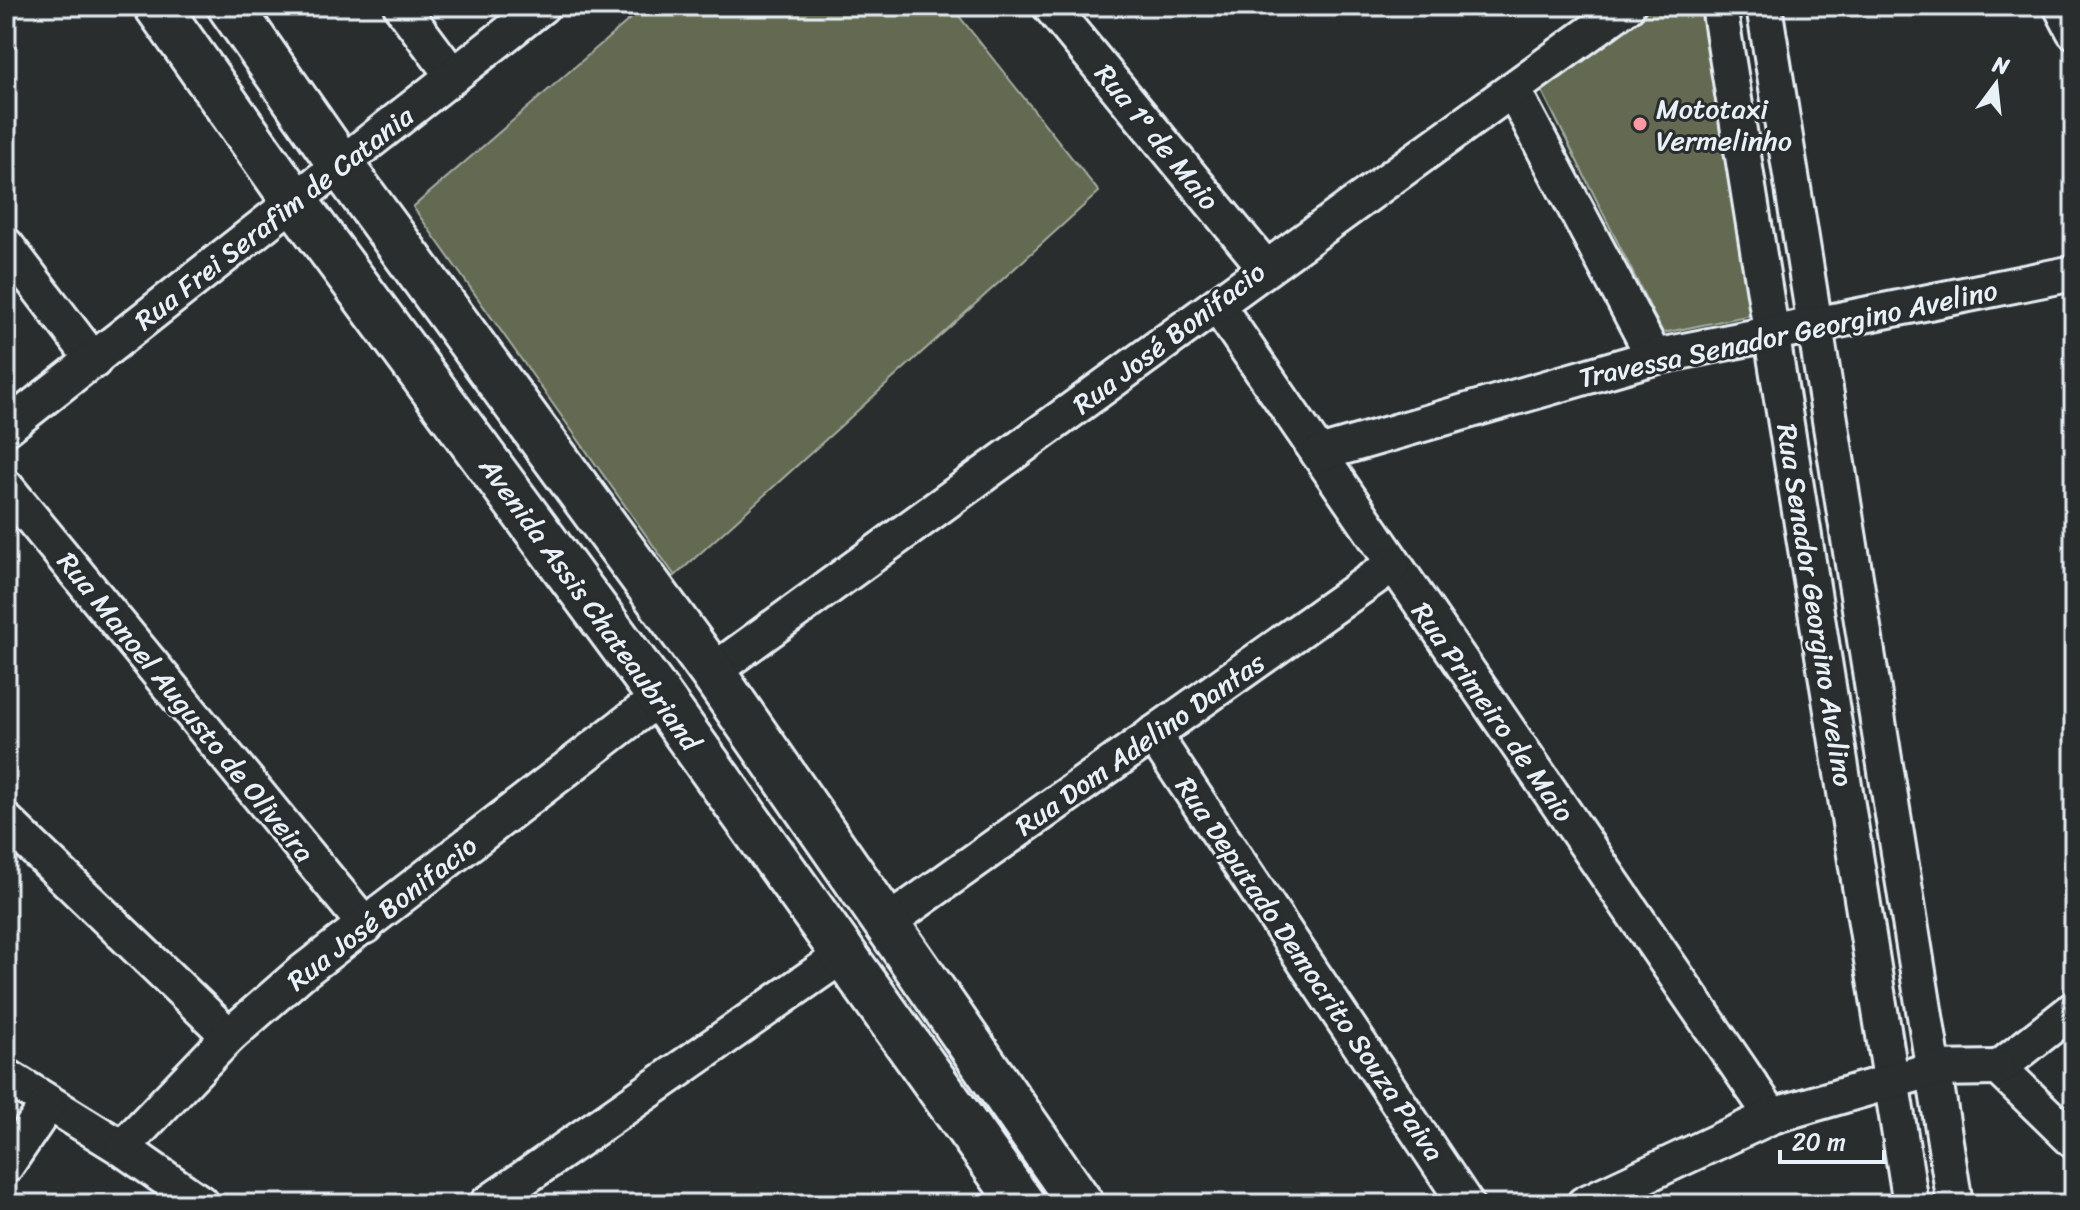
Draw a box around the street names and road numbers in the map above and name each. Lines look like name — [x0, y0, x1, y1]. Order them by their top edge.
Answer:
street label: Rua 1º de Maio — [1082, 52, 1232, 222]
street label: Rua Frei Serafim de Catania — [123, 92, 425, 343]
street label: Rua José Bonifacio — [1062, 249, 1276, 427]
street label: Travessa Senador Georgino Avelino — [1574, 266, 2002, 402]
street label: Rua Senador Georgino Avelino — [1762, 420, 1868, 790]
street label: Avenida Assis Chateaubriand — [465, 445, 715, 764]
street label: Rua Manoel Augusto de Oliveira — [44, 540, 328, 874]
street label: Rua Primeiro de Maio — [1398, 591, 1588, 833]
street label: Rua Dom Adelino Dantas — [1005, 639, 1276, 849]
street label: Rua Deputado Democrito Souza Paiva — [1162, 766, 1458, 1172]
street label: Rua José Bonifacio — [276, 822, 488, 1004]

